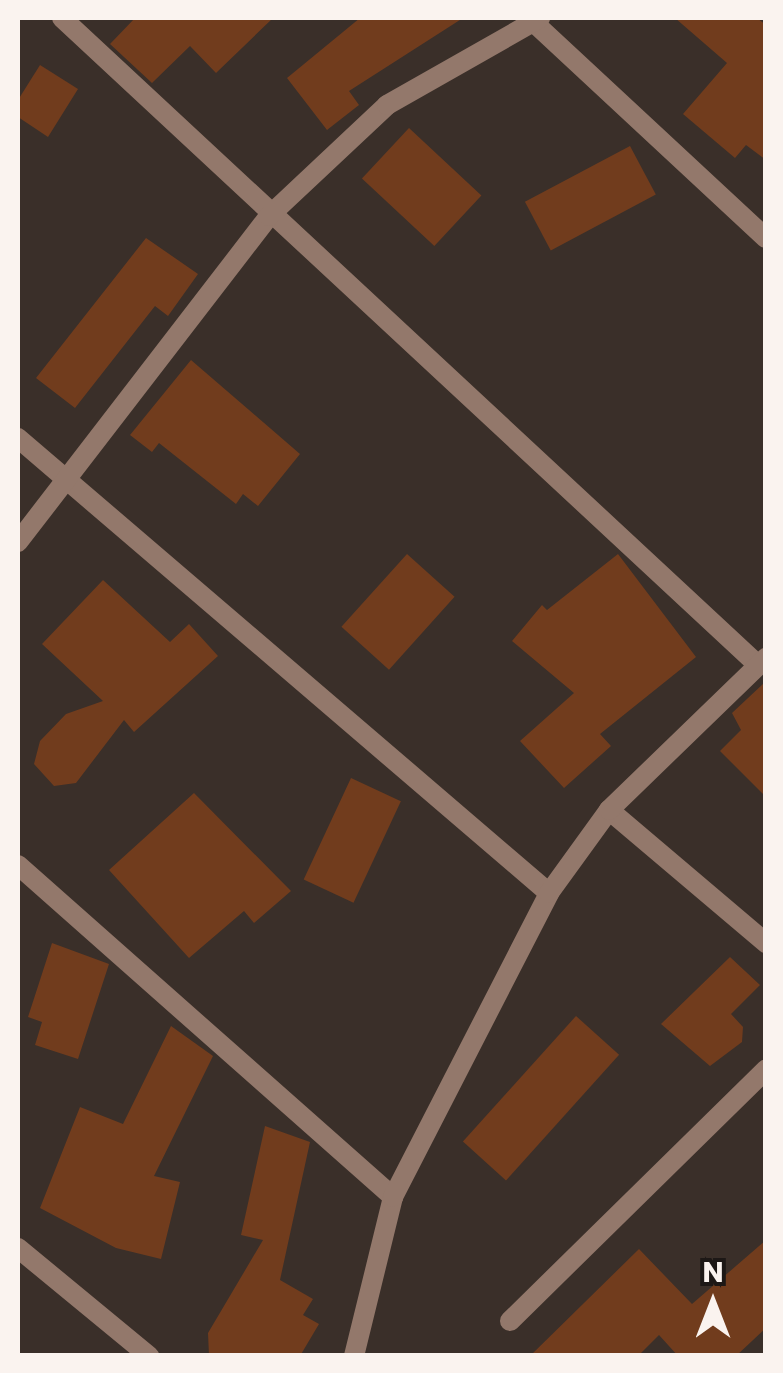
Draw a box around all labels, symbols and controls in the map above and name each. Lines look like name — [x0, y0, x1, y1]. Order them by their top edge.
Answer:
north arrow — [663, 1253, 763, 1353]
text: N — [702, 1253, 724, 1292]

